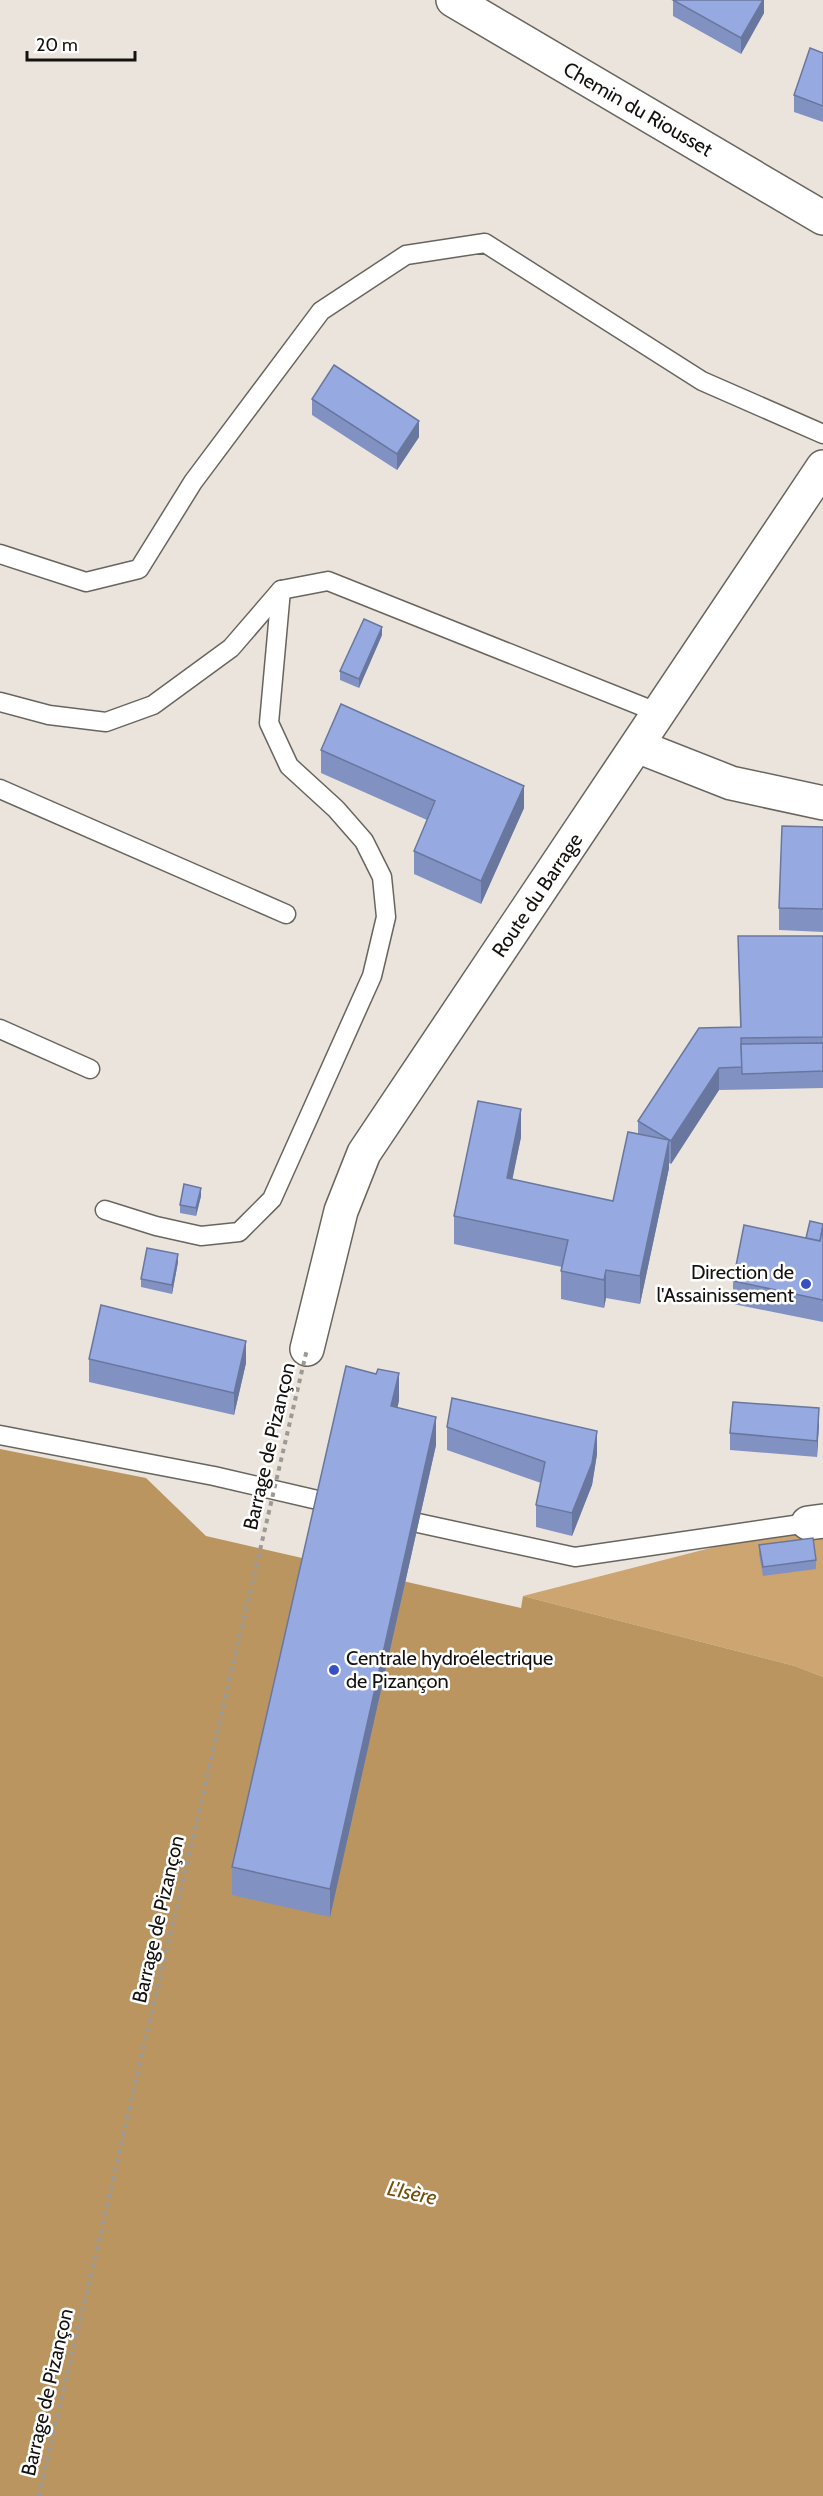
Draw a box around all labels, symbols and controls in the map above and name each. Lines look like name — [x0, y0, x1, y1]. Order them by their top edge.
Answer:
scale bar — [27, 24, 135, 62]
text: 20 m — [36, 34, 78, 56]
street label: Chemin du Riousset — [559, 57, 717, 162]
street label: Route du Barrage — [487, 828, 587, 962]
place label: Direction de l'Assainissement — [656, 1260, 794, 1307]
marker: Direction de l'Assainissement — [799, 1277, 813, 1291]
street label: Barrage de Pizançon — [238, 1360, 300, 1532]
place label: Centrale hydroélectrique de Pizançon — [346, 1646, 553, 1693]
marker: Centrale hydroélectrique de Pizançon — [327, 1663, 341, 1677]
street label: Barrage de Pizançon — [127, 1833, 189, 2005]
water label: L'Isère — [385, 2175, 439, 2210]
street label: Barrage de Pizançon — [16, 2306, 78, 2478]

